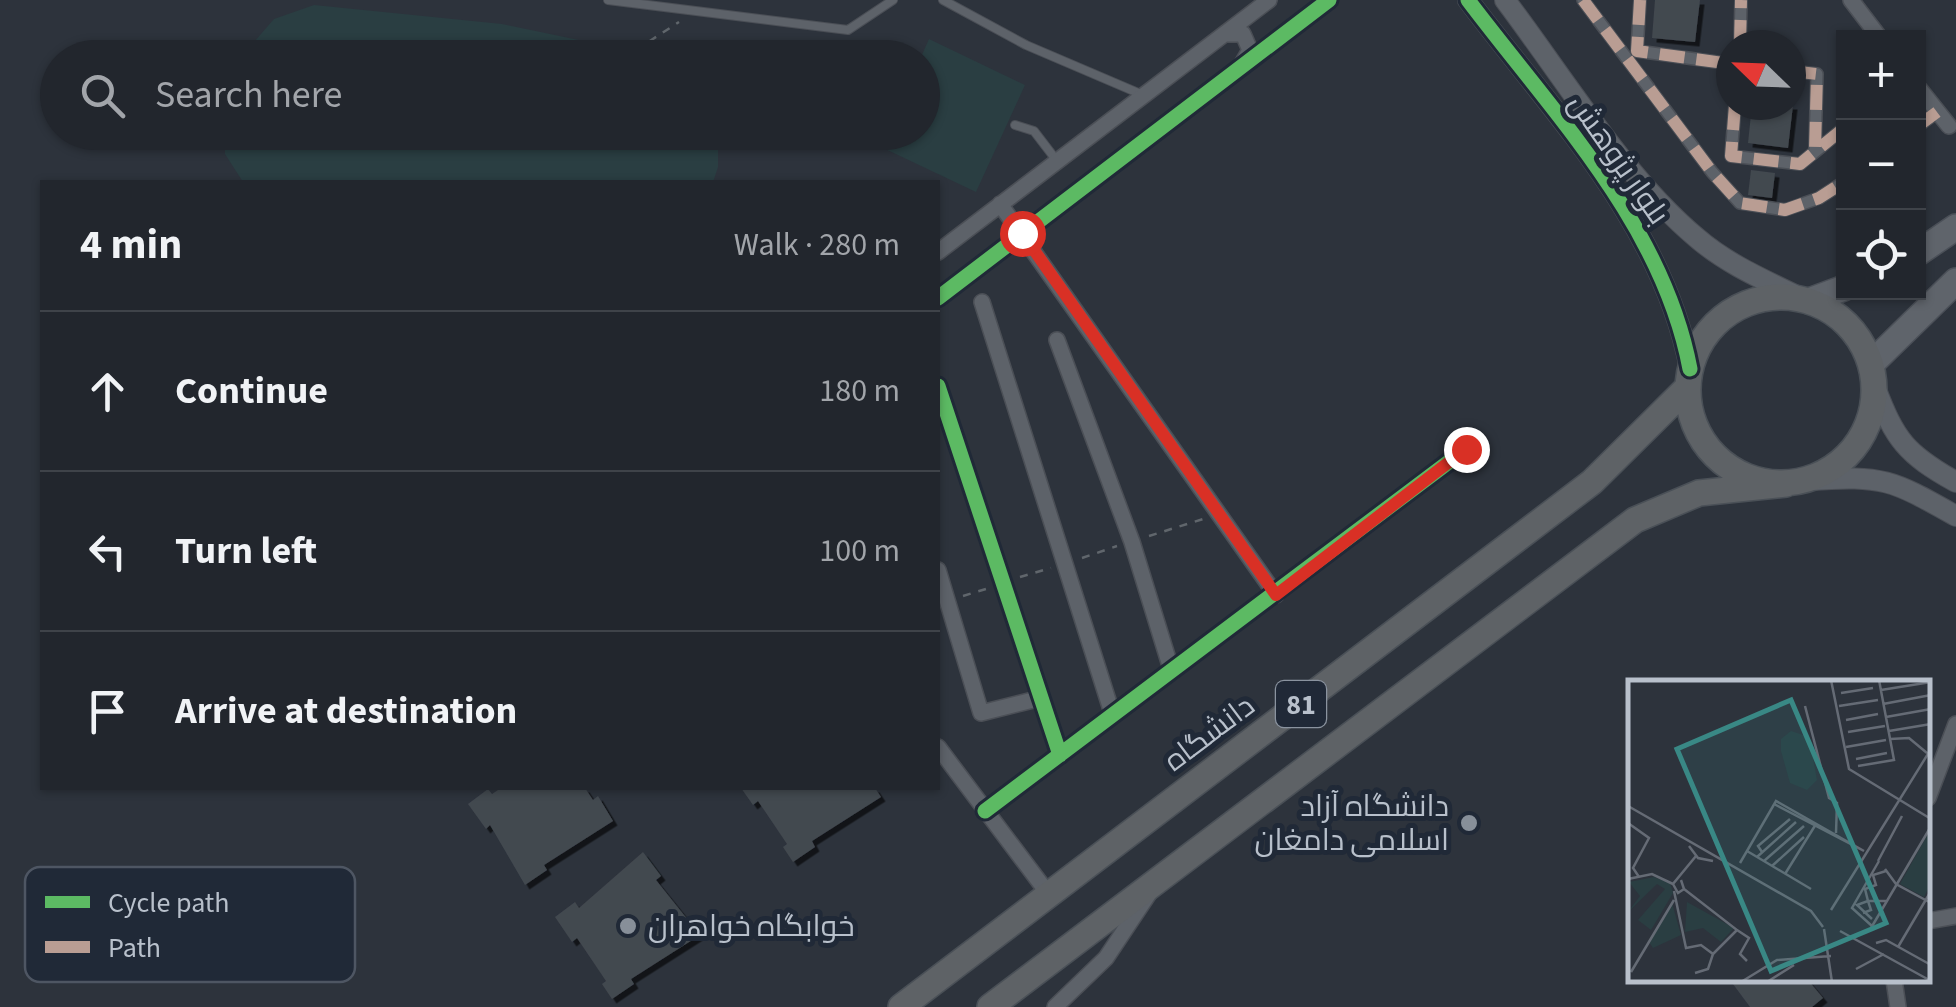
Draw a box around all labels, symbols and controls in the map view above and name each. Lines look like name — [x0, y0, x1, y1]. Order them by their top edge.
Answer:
north arrow — [1716, 30, 1806, 120]
map controls — [1836, 30, 1926, 300]
button: + — [1836, 30, 1926, 120]
search box — [40, 40, 940, 150]
icon: search — [75, 68, 130, 123]
text: Search here — [155, 68, 342, 122]
street label: بلوار پژوهش — [1558, 85, 1680, 234]
button: − — [1836, 120, 1926, 210]
button: locate — [1836, 210, 1926, 300]
route start — [1000, 211, 1046, 257]
text: 4 min — [80, 215, 182, 275]
text: Walk · 280 m — [734, 222, 900, 268]
icon: ahead — [80, 364, 135, 419]
text: Continue — [175, 364, 328, 418]
text: 180 m — [819, 368, 900, 414]
route end — [1444, 427, 1490, 473]
icon: left — [80, 524, 135, 579]
text: Turn left — [175, 524, 317, 578]
text: 100 m — [819, 528, 900, 574]
inset map — [1628, 680, 1931, 982]
road number: 81 — [1276, 681, 1326, 727]
icon: arrive — [80, 684, 135, 739]
text: Arrive at destination — [175, 684, 517, 738]
street label: دانشگاه — [1155, 685, 1264, 782]
place label: دانشگاه آزاد اسلامی دامغان — [1254, 785, 1449, 862]
marker: دانشگاه آزاد اسلامی دامغان — [1458, 812, 1480, 834]
legend — [25, 867, 355, 982]
text: Cycle path — [108, 883, 230, 923]
place label: خوابگاه خواهران — [648, 905, 855, 948]
marker: خوابگاه خواهران — [617, 915, 639, 937]
text: Path — [108, 928, 161, 968]

